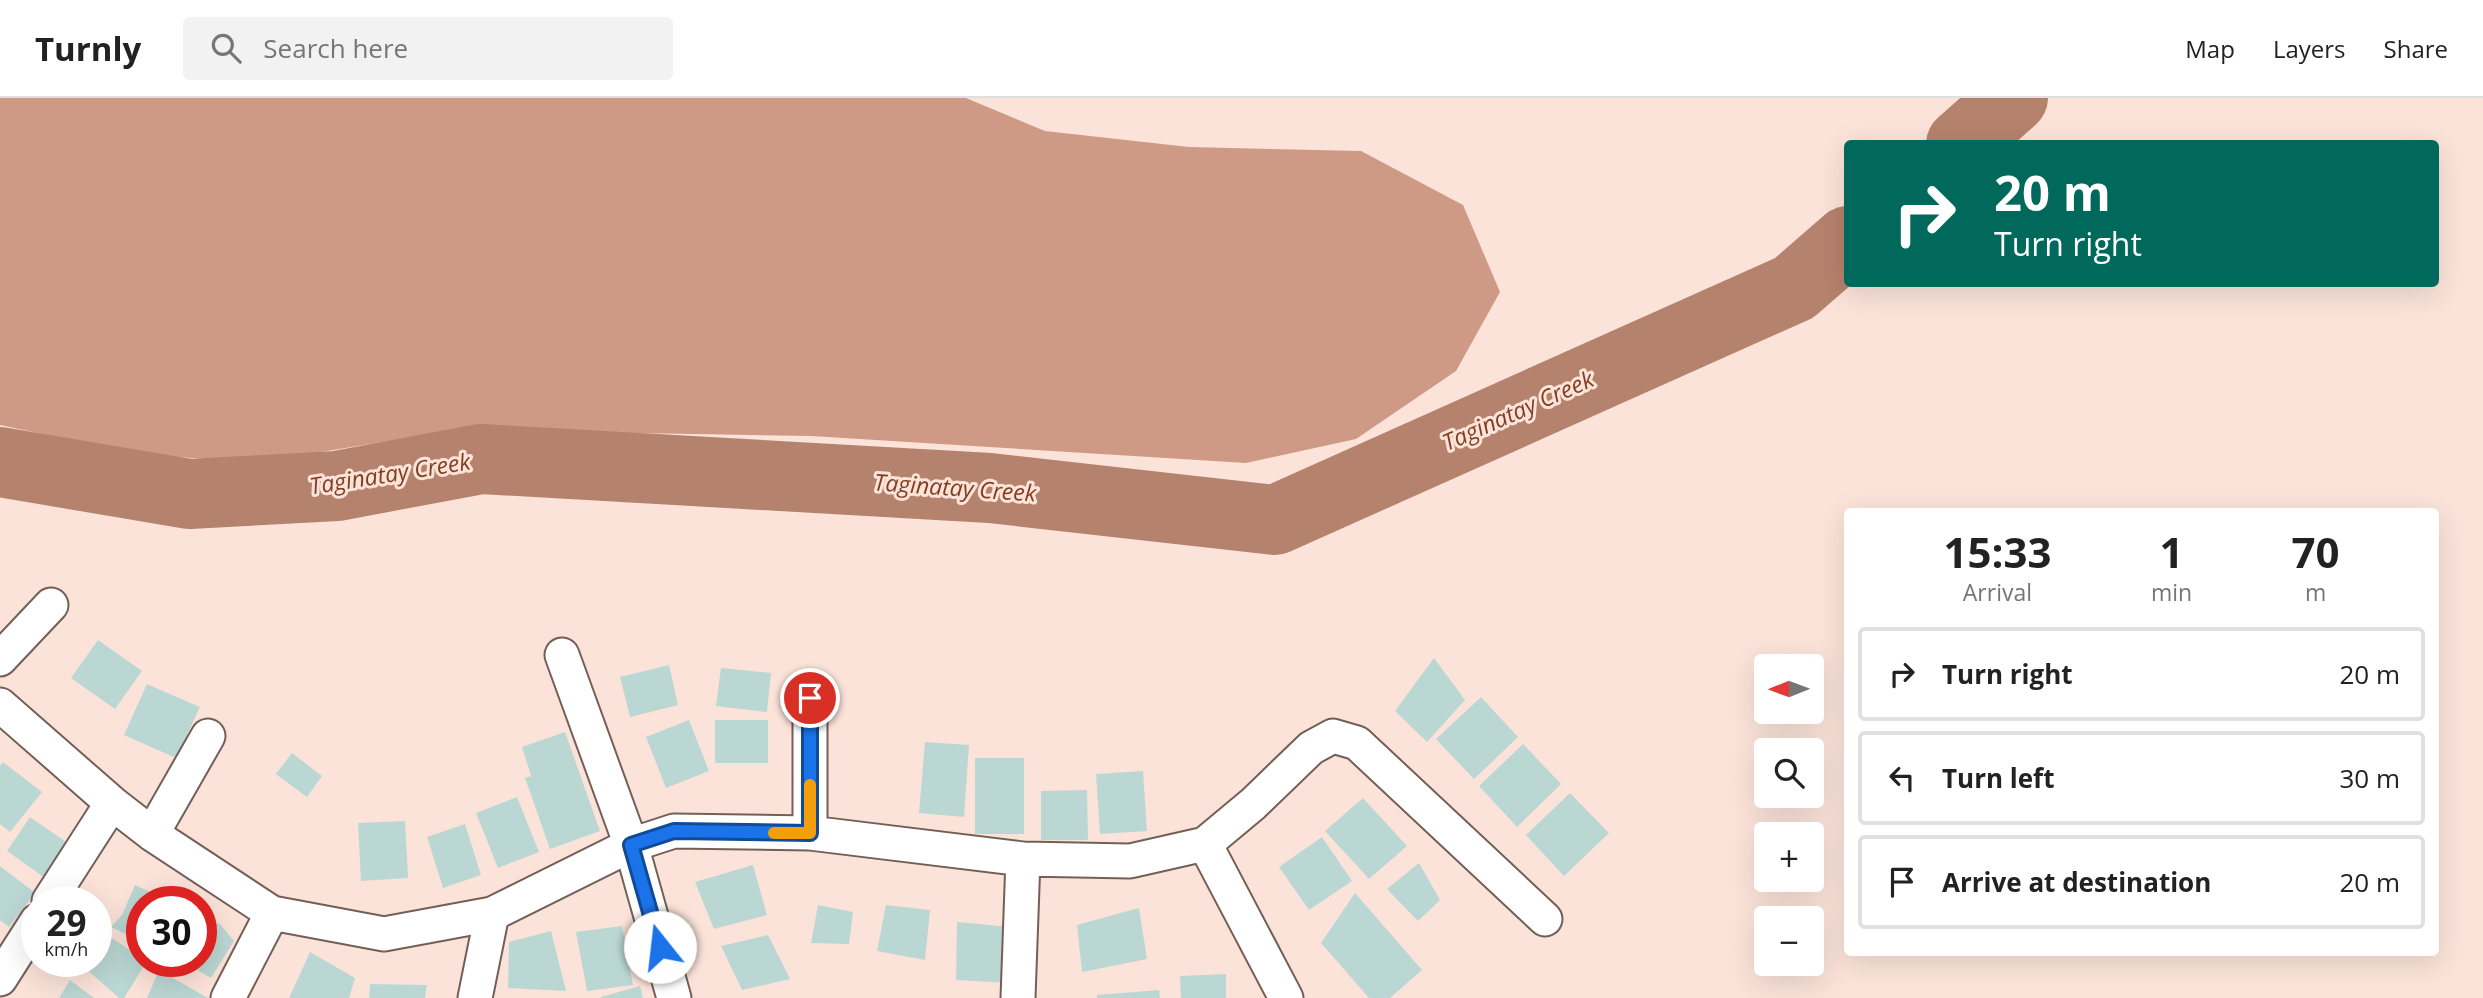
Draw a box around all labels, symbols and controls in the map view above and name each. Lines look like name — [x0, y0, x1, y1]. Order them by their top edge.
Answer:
search box — [183, 17, 673, 80]
text: Turnly — [35, 26, 141, 71]
icon: search — [207, 29, 245, 67]
text: Search here — [263, 30, 408, 66]
text: Map — [2185, 32, 2235, 65]
text: Layers — [2273, 32, 2346, 65]
text: Share — [2384, 32, 2448, 65]
text: 20 m — [1994, 159, 2111, 225]
icon: right — [1879, 168, 1970, 259]
text: Turn right — [1994, 222, 2142, 265]
water label: Taginatay Creek — [1437, 362, 1599, 458]
water label: Taginatay Creek — [307, 444, 473, 502]
water label: Taginatay Creek — [873, 465, 1038, 509]
text: 15:33 — [1943, 523, 2051, 580]
text: 1 — [2159, 523, 2184, 580]
text: 70 — [2292, 523, 2340, 580]
text: Arrival — [1963, 576, 2032, 608]
text: min — [2151, 576, 2192, 608]
text: m — [2305, 576, 2326, 608]
north arrow — [1754, 654, 1824, 724]
map controls — [1754, 654, 1824, 976]
icon: right — [1883, 655, 1921, 693]
text: Turn right — [1942, 656, 2073, 692]
text: 20 m — [2339, 656, 2400, 692]
pin — [780, 668, 840, 728]
icon: arrive — [791, 679, 829, 717]
button: search — [1754, 738, 1824, 808]
icon: left — [1883, 759, 1921, 797]
text: Turn left — [1942, 760, 2054, 796]
text: 30 m — [2339, 760, 2400, 796]
button: + — [1754, 822, 1824, 892]
icon: arrive — [1883, 863, 1921, 901]
text: Arrive at destination — [1942, 864, 2211, 900]
text: 20 m — [2339, 864, 2400, 900]
speed limit sign: 30 — [126, 886, 217, 977]
text: 29 — [46, 899, 87, 946]
button: − — [1754, 906, 1824, 976]
position arrow — [623, 910, 697, 984]
text: km/h — [45, 937, 88, 961]

